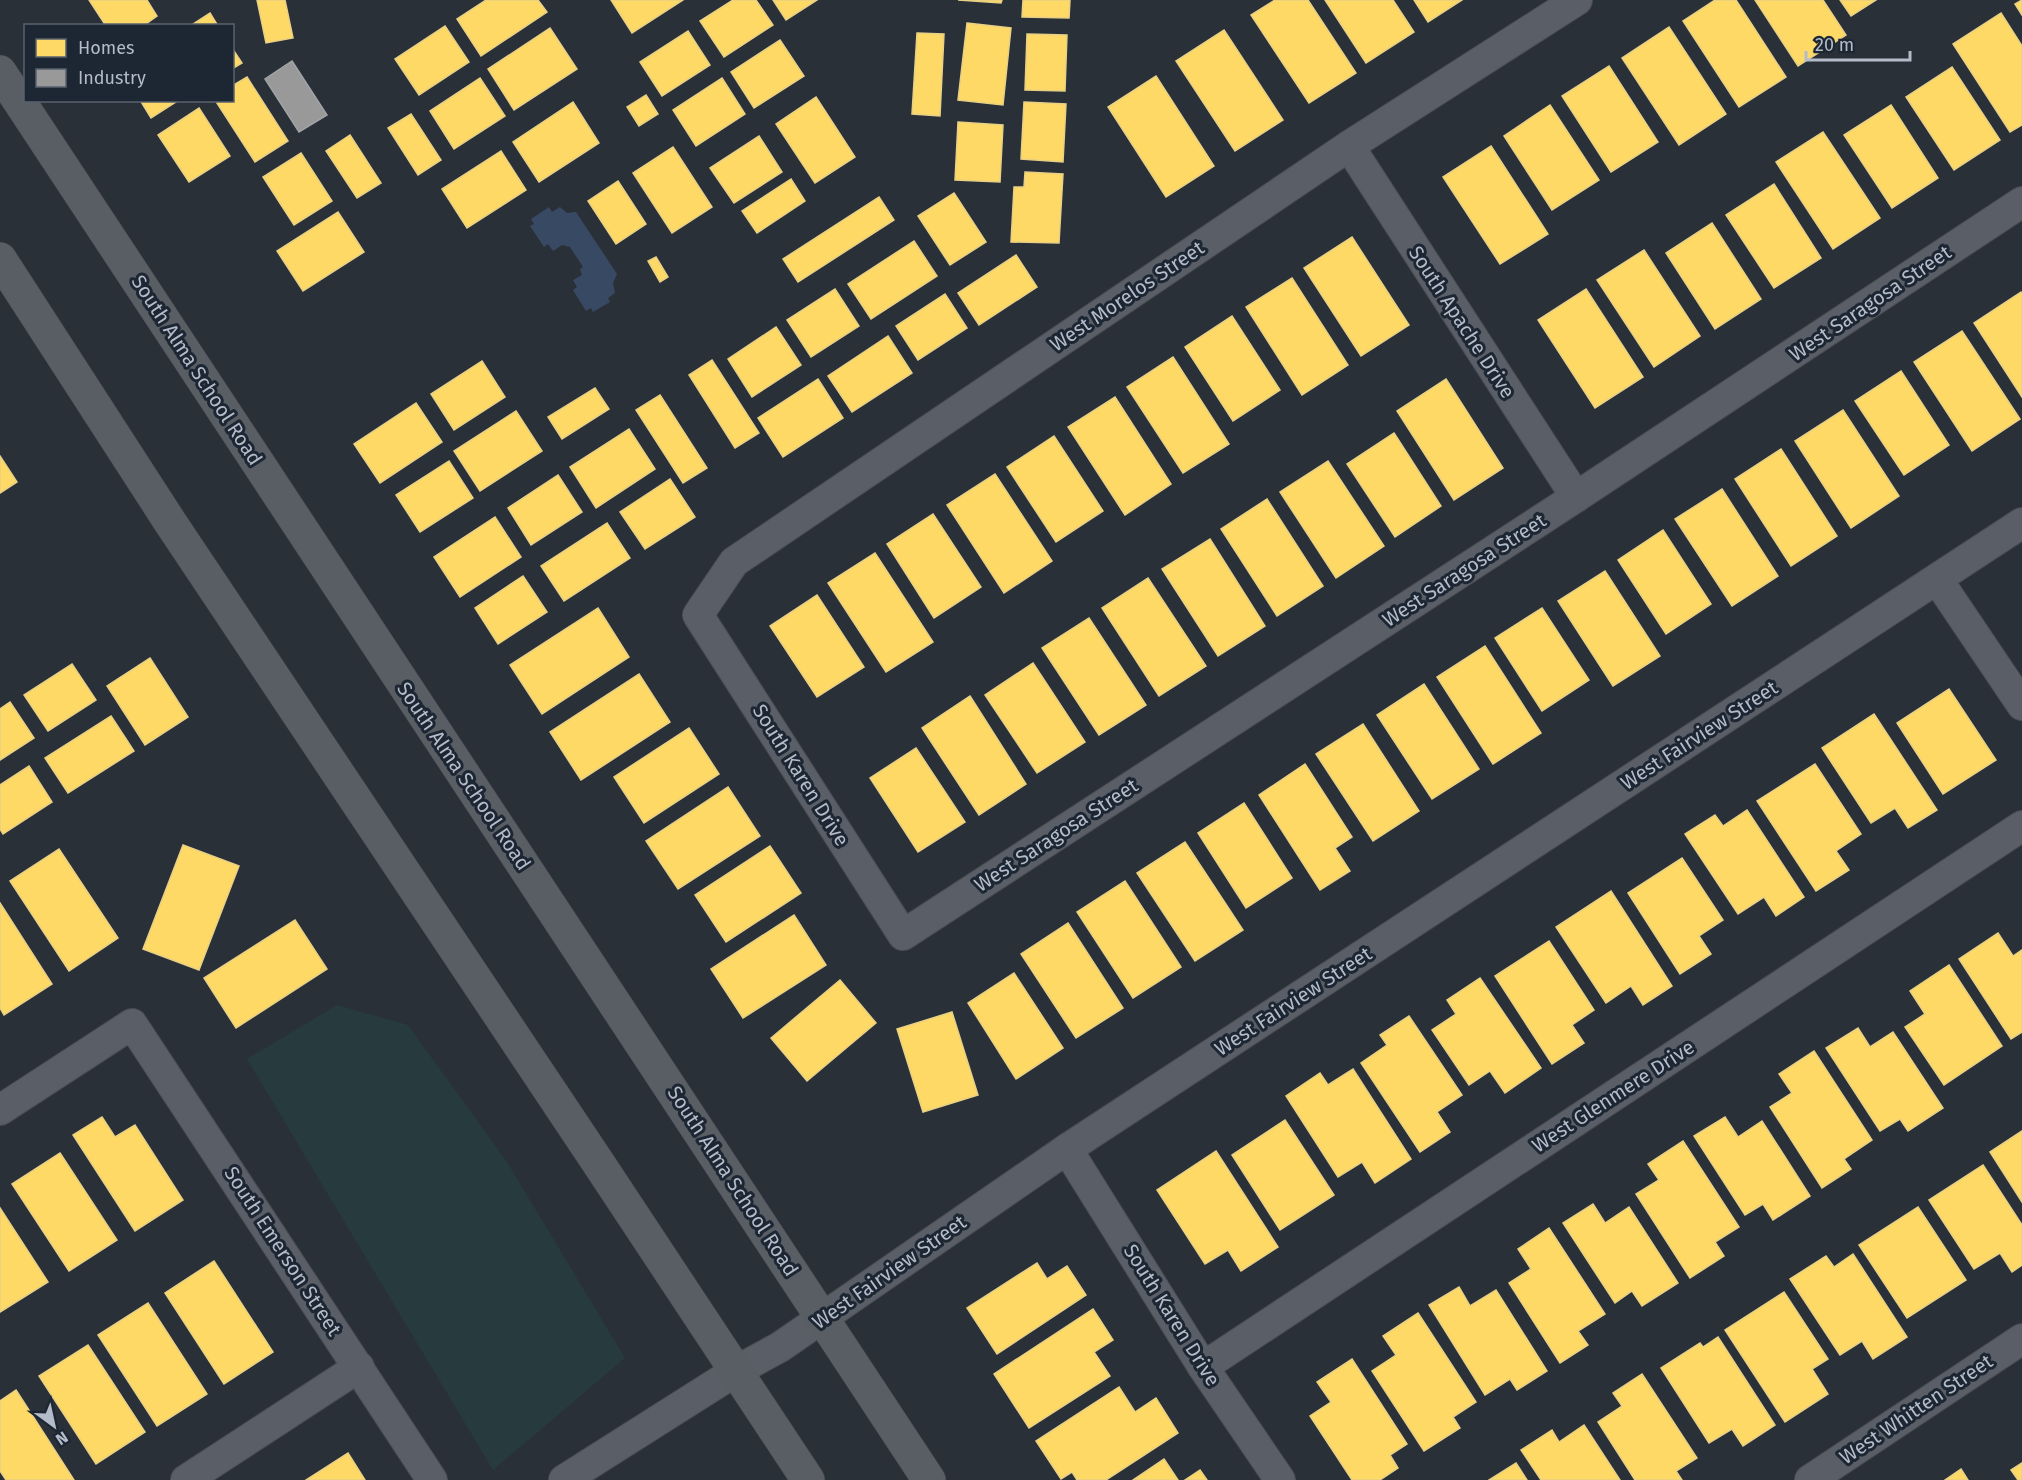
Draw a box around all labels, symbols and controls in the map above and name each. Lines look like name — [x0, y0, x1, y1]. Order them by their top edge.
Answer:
legend — [24, 24, 234, 102]
scale bar — [1806, 24, 1910, 62]
text: 20 m — [1815, 34, 1854, 56]
text: Homes — [78, 37, 134, 59]
text: Industry — [78, 67, 146, 89]
street label: West Morelos Street — [1045, 235, 1209, 356]
street label: West Saragosa Street — [1785, 240, 1956, 366]
street label: South Apache Drive — [1404, 241, 1520, 403]
street label: South Alma School Road — [127, 270, 267, 470]
street label: West Saragosa Street — [1378, 508, 1551, 632]
street label: West Fairview Street — [1616, 675, 1783, 795]
street label: South Alma School Road — [392, 677, 536, 875]
street label: South Karen Drive — [748, 700, 854, 850]
street label: West Saragosa Street — [970, 773, 1143, 897]
street label: West Fairview Street — [1210, 941, 1377, 1061]
street label: West Glenmere Drive — [1527, 1035, 1699, 1157]
street label: South Alma School Road — [663, 1081, 803, 1281]
street label: South Emerson Street — [219, 1162, 347, 1341]
street label: West Fairview Street — [807, 1209, 971, 1334]
street label: South Karen Drive — [1119, 1240, 1225, 1390]
street label: West Whitten Street — [1835, 1348, 1998, 1469]
north arrow — [24, 1396, 84, 1456]
text: N — [52, 1427, 72, 1449]

